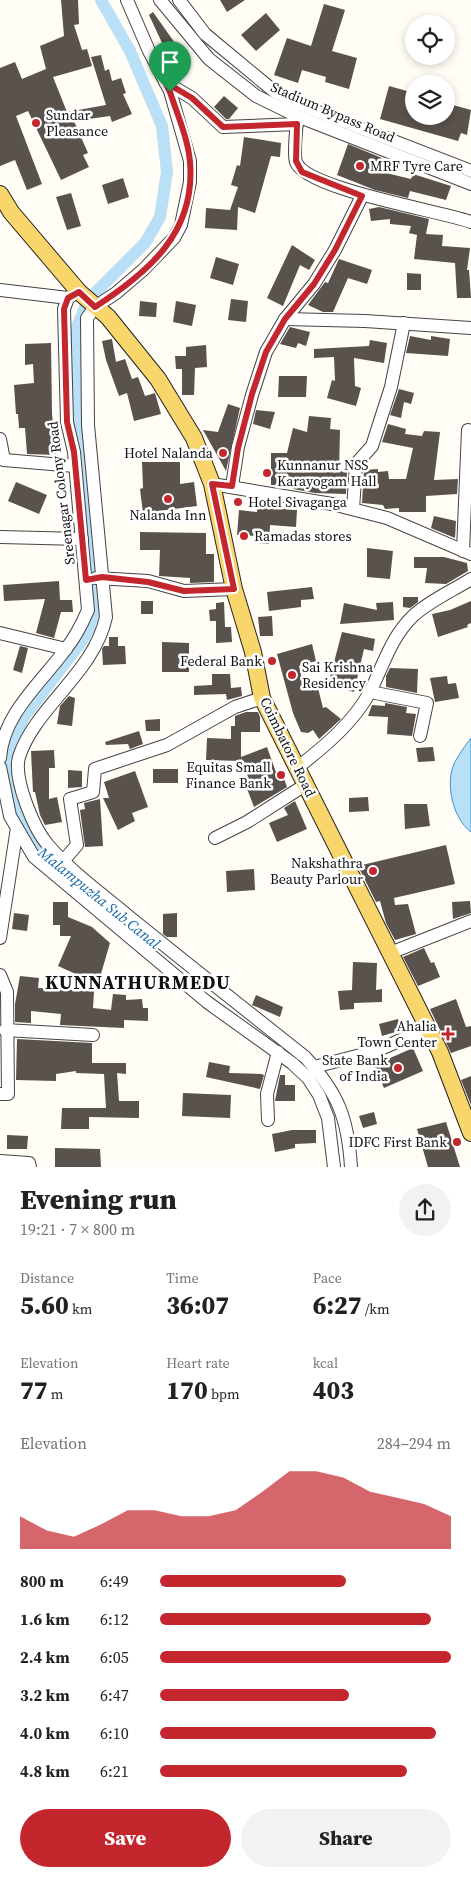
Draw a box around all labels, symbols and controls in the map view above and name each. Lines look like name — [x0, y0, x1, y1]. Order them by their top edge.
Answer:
map controls — [405, 15, 455, 125]
button: locate — [405, 15, 455, 65]
pin — [149, 41, 191, 92]
icon: arrive — [156, 48, 184, 76]
button: layers — [405, 75, 455, 125]
street label: Stadium Bypass Road — [268, 77, 398, 147]
place label: Sundar Pleasance — [46, 105, 108, 141]
marker: Sundar Pleasance — [30, 117, 42, 129]
place label: MRF Tyre Care — [370, 156, 463, 176]
marker: MRF Tyre Care — [354, 160, 366, 172]
street label: Sreenagar Colony Road — [42, 420, 80, 566]
place label: Hotel Nalanda — [124, 443, 214, 463]
marker: Hotel Nalanda — [217, 447, 229, 459]
place label: Kunnanur NSS Karayogam Hall — [277, 455, 377, 491]
marker: Kunnanur NSS Karayogam Hall — [261, 467, 273, 479]
place label: Hotel Sivaganga — [248, 492, 348, 512]
marker: Nalanda Inn — [162, 493, 174, 505]
marker: Hotel Sivaganga — [232, 496, 244, 508]
place label: Nalanda Inn — [129, 505, 207, 525]
place label: Ramadas stores — [254, 526, 351, 546]
marker: Ramadas stores — [238, 530, 250, 542]
place label: Federal Bank — [180, 651, 262, 671]
marker: Federal Bank — [266, 655, 278, 667]
place label: Sai Krishna Residency — [302, 657, 374, 693]
marker: Sai Krishna Residency — [286, 669, 298, 681]
street label: Coimbatore Road — [255, 694, 321, 800]
place label: Equitas Small Finance Bank — [186, 757, 271, 793]
marker: Equitas Small Finance Bank — [275, 769, 287, 781]
water label: Malampuzha Sub Canal — [33, 841, 166, 954]
place label: Nakshathra Beauty Parlour — [270, 853, 364, 889]
marker: Nakshathra Beauty Parlour — [367, 865, 379, 877]
district label: KUNNATHURMEDU — [45, 969, 231, 995]
place label: Ahalia Town Center — [357, 1016, 438, 1052]
marker: Ahalia Town Center — [441, 1027, 455, 1041]
place label: State Bank of India — [322, 1050, 389, 1086]
marker: State Bank of India — [392, 1062, 404, 1074]
place label: IDFC First Bank — [348, 1132, 447, 1152]
marker: IDFC First Bank — [451, 1136, 463, 1148]
text: Evening run — [20, 1180, 177, 1218]
button: share — [399, 1184, 451, 1236]
text: 19:21 · 7 × 800 m — [20, 1218, 135, 1240]
text: Distance — [20, 1268, 74, 1288]
text: Time — [166, 1268, 199, 1288]
text: Pace — [313, 1268, 342, 1288]
text: 5.60 — [20, 1288, 69, 1322]
text: 36:07 — [166, 1288, 229, 1322]
text: 6:27 — [313, 1288, 361, 1322]
text: km — [69, 1299, 92, 1319]
text: /km — [361, 1299, 390, 1319]
text: Elevation — [20, 1353, 78, 1373]
text: Heart rate — [166, 1353, 230, 1373]
text: kcal — [313, 1353, 338, 1373]
text: 77 — [20, 1373, 48, 1407]
text: 170 — [166, 1373, 208, 1407]
text: 403 — [313, 1373, 354, 1407]
text: m — [48, 1384, 63, 1404]
text: bpm — [208, 1384, 240, 1404]
text: Elevation — [20, 1432, 87, 1454]
text: 284–294 m — [377, 1432, 451, 1454]
text: 800 m — [20, 1570, 64, 1592]
text: 6:49 — [100, 1570, 129, 1592]
text: 1.6 km — [20, 1608, 70, 1630]
text: 6:12 — [100, 1608, 129, 1630]
text: 2.4 km — [20, 1646, 70, 1668]
text: 6:05 — [100, 1646, 129, 1668]
text: 3.2 km — [20, 1684, 70, 1706]
text: 6:47 — [100, 1684, 129, 1706]
text: 4.0 km — [20, 1722, 70, 1744]
text: 6:10 — [100, 1722, 129, 1744]
text: 4.8 km — [20, 1760, 70, 1782]
text: 6:21 — [100, 1760, 129, 1782]
button: Save — [20, 1809, 231, 1867]
button: Share — [241, 1809, 451, 1867]

